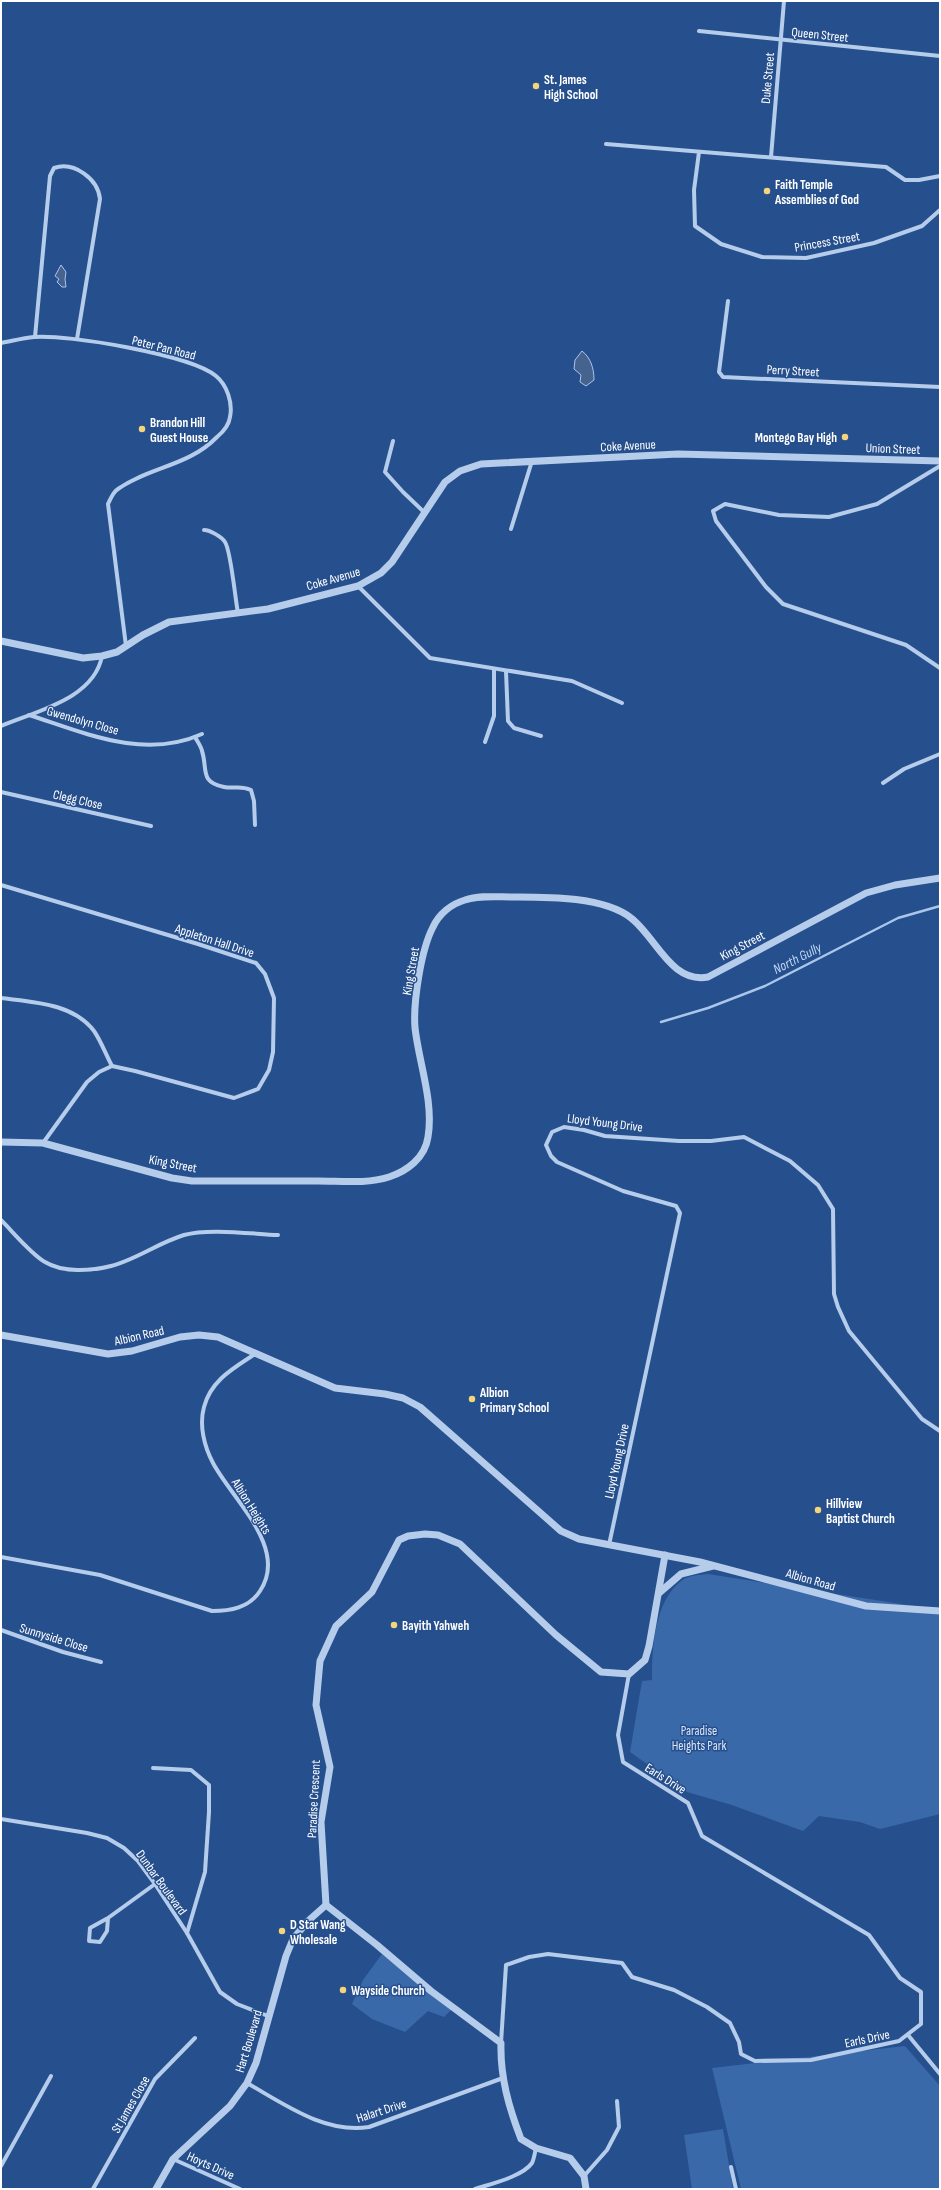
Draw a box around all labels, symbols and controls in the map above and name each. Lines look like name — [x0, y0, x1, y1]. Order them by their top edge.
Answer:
street label: Queen Street — [791, 24, 849, 46]
street label: Duke Street — [758, 52, 778, 104]
place label: St. James High School — [544, 72, 598, 103]
marker: St. James High School — [531, 81, 541, 91]
place label: Faith Temple Assemblies of God — [774, 177, 859, 208]
marker: Faith Temple Assemblies of God — [762, 186, 772, 196]
street label: Princess Street — [793, 228, 861, 256]
street label: Peter Pan Road — [130, 332, 197, 364]
street label: Perry Street — [766, 362, 820, 380]
place label: Brandon Hill Guest House — [150, 415, 209, 446]
marker: Brandon Hill Guest House — [137, 424, 147, 434]
place label: Montego Bay High — [755, 430, 837, 446]
marker: Montego Bay High — [840, 432, 850, 442]
street label: Coke Avenue — [600, 437, 656, 455]
street label: Union Street — [865, 440, 921, 458]
street label: Coke Avenue — [304, 564, 362, 594]
street label: Gwendolyn Close — [45, 703, 121, 739]
street label: Clegg Close — [51, 787, 104, 813]
street label: Appleton Hall Drive — [172, 920, 256, 961]
street label: King Street — [717, 927, 768, 964]
water label: North Gully — [770, 939, 825, 978]
street label: King Street — [399, 946, 423, 996]
street label: Lloyd Young Drive — [566, 1110, 644, 1136]
street label: King Street — [147, 1151, 198, 1176]
street label: Albion Road — [112, 1322, 166, 1350]
place label: Albion Primary School — [479, 1385, 549, 1416]
marker: Albion Primary School — [467, 1394, 477, 1404]
street label: Lloyd Young Drive — [601, 1422, 633, 1500]
street label: Albion Heights — [227, 1475, 275, 1538]
place label: Hillview Baptist Church — [826, 1496, 895, 1527]
marker: Hillview Baptist Church — [813, 1505, 823, 1515]
street label: Albion Road — [783, 1565, 837, 1595]
place label: Bayith Yahweh — [402, 1618, 469, 1634]
street label: Sunnyside Close — [17, 1620, 90, 1656]
marker: Bayith Yahweh — [389, 1620, 399, 1630]
park label: Paradise Heights Park — [672, 1723, 726, 1754]
street label: Paradise Crescent — [304, 1759, 324, 1839]
street label: Earls Drive — [642, 1760, 689, 1798]
street label: Dunbar Boulevard — [132, 1847, 190, 1918]
place label: D Star Wang Wholesale — [290, 1917, 346, 1948]
marker: D Star Wang Wholesale — [277, 1926, 287, 1936]
place label: Wayside Church — [351, 1983, 425, 1999]
marker: Wayside Church — [338, 1985, 348, 1995]
street label: Hart Boulevard — [232, 2008, 266, 2074]
street label: Earls Drive — [843, 2026, 891, 2052]
street label: St James Close — [108, 2073, 154, 2136]
street label: Halart Drive — [354, 2095, 408, 2127]
street label: Hoyts Drive — [184, 2148, 237, 2183]

